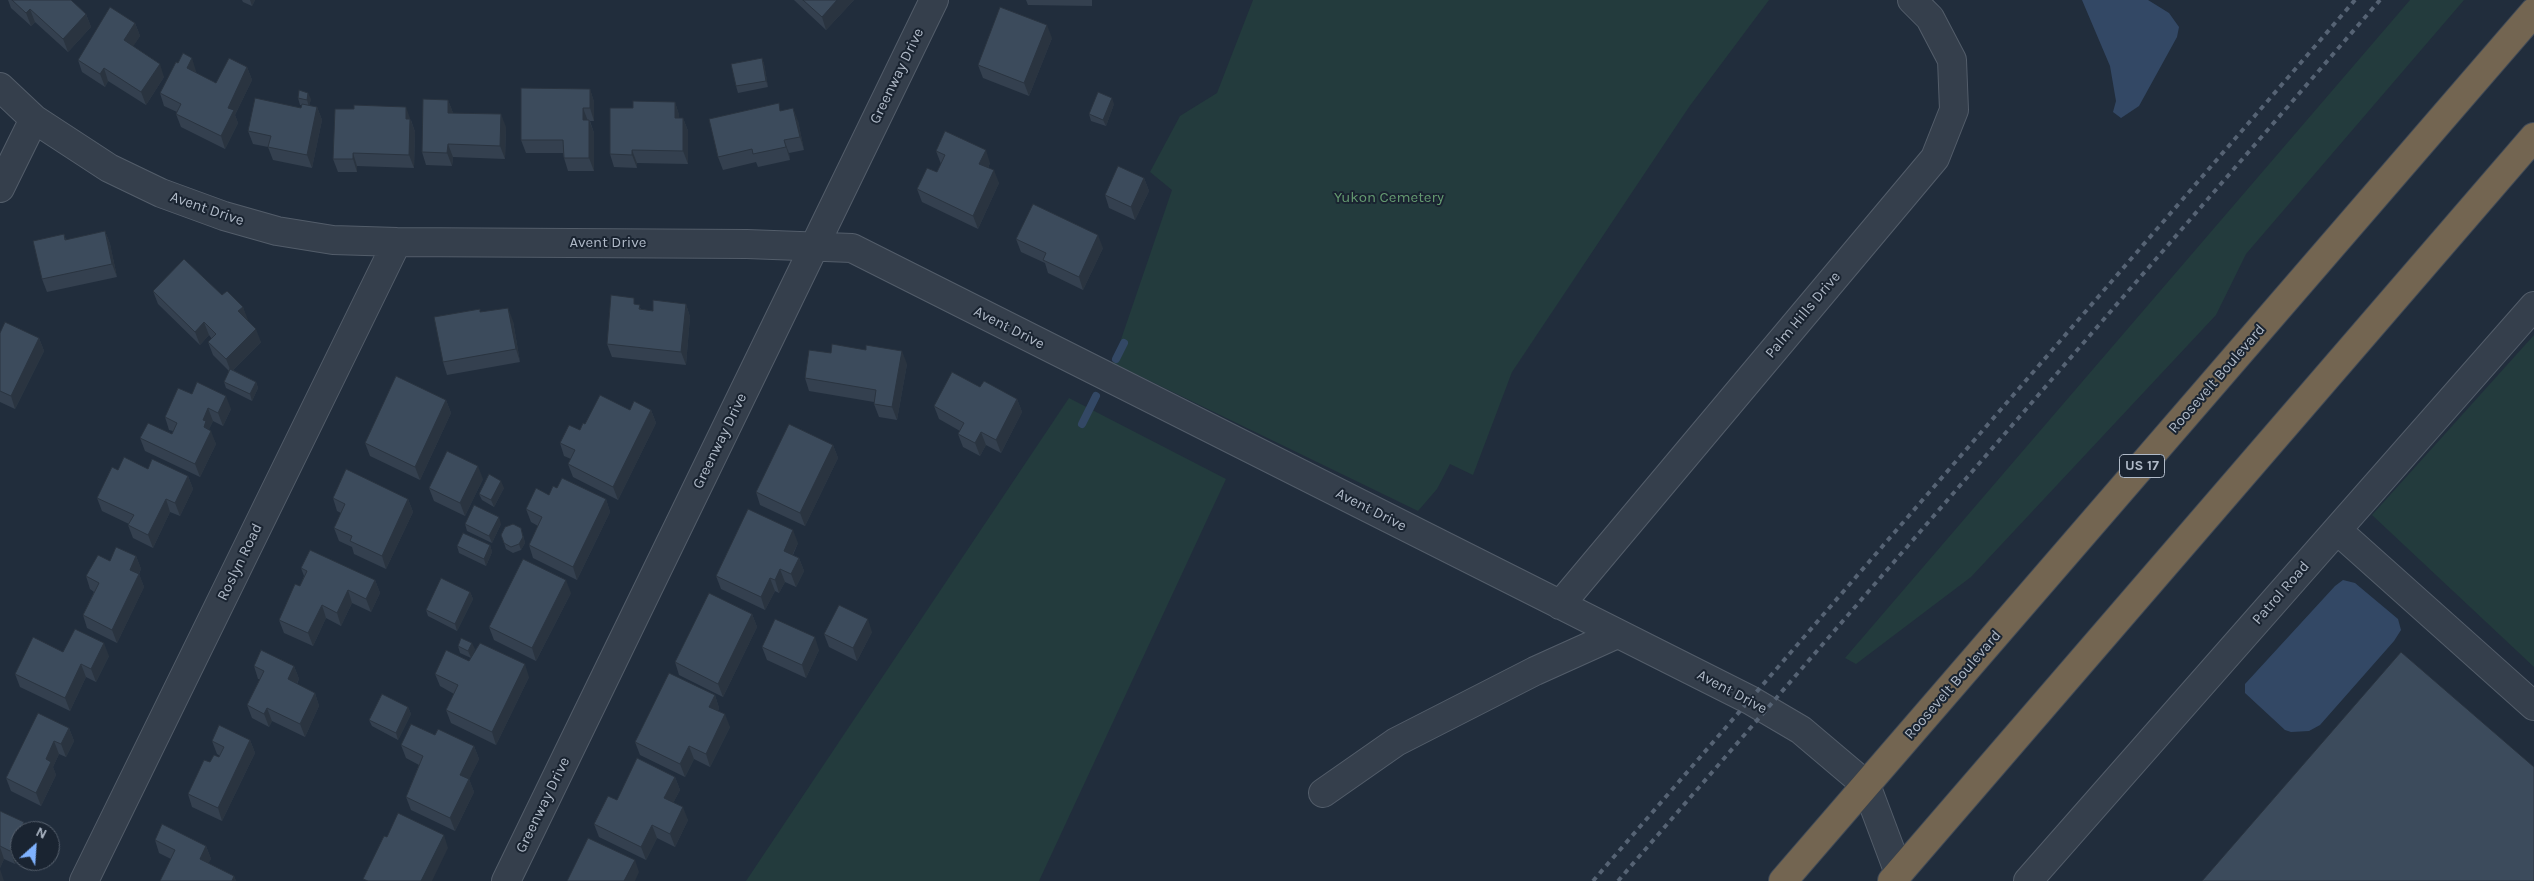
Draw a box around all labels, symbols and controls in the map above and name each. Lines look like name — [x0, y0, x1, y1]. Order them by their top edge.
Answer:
street label: Greenway Drive — [866, 25, 928, 127]
street label: Avent Drive — [168, 188, 246, 230]
park label: Yukon Cemetery — [1334, 189, 1444, 207]
street label: Avent Drive — [570, 234, 646, 252]
street label: Palm Hills Drive — [1761, 268, 1845, 362]
street label: Avent Drive — [971, 303, 1047, 353]
street label: Roosevelt Boulevard — [2165, 321, 2269, 437]
street label: Greenway Drive — [689, 390, 751, 492]
road number: US 17 — [2120, 454, 2164, 478]
street label: Avent Drive — [1333, 485, 1409, 535]
street label: Roslyn Road — [214, 520, 266, 604]
street label: Patrol Road — [2249, 558, 2313, 628]
street label: Roosevelt Boulevard — [1901, 627, 2005, 743]
street label: Avent Drive — [1694, 666, 1770, 718]
street label: Greenway Drive — [512, 754, 574, 856]
north arrow — [10, 821, 60, 871]
text: N — [33, 823, 50, 843]

